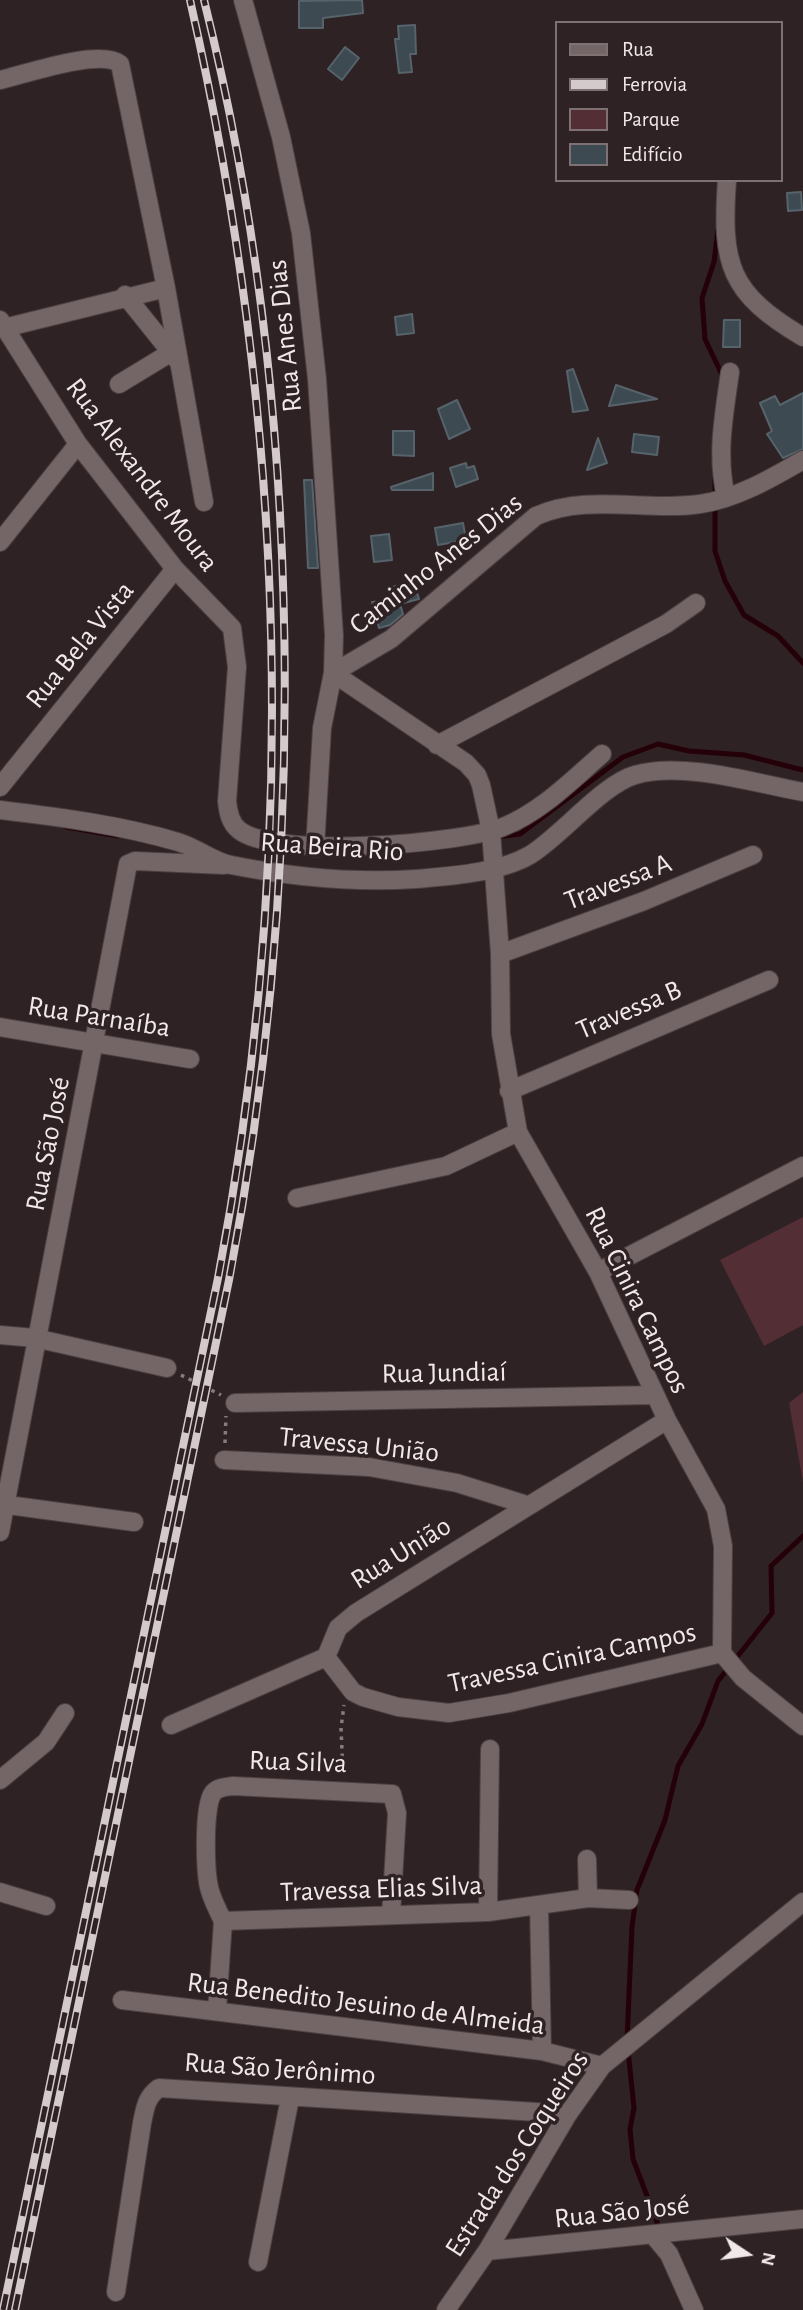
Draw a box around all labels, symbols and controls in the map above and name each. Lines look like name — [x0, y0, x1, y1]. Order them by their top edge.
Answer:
legend — [554, 21, 782, 182]
text: Rua — [622, 39, 654, 60]
text: Ferrovia — [622, 74, 687, 95]
text: Parque — [622, 109, 680, 130]
text: Edifício — [622, 144, 682, 165]
street label: Rua Anes Dias — [260, 258, 310, 414]
street label: Rua Alexandre Moura — [58, 372, 226, 578]
street label: Caminho Anes Dias — [343, 486, 529, 642]
street label: Rua Bela Vista — [19, 575, 141, 715]
street label: Rua Beira Rio — [259, 825, 405, 869]
street label: Travessa A — [560, 846, 676, 918]
street label: Travessa B — [571, 973, 687, 1047]
street label: Rua Parnaíba — [25, 989, 173, 1045]
street label: Rua São José — [19, 1074, 77, 1214]
street label: Rua Cinira Campos — [577, 1201, 697, 1399]
street label: Rua Jundiaí — [381, 1355, 507, 1391]
street label: Travessa União — [277, 1420, 441, 1470]
street label: Rua União — [345, 1509, 457, 1597]
street label: Travessa Cinira Campos — [445, 1615, 699, 1701]
street label: Rua Silva — [248, 1743, 348, 1781]
street label: Travessa Elias Silva — [279, 1869, 483, 1909]
street label: Rua Benedito Jesuino de Almeida — [185, 1965, 547, 2043]
street label: Estrada dos Coqueiros — [438, 2045, 596, 2263]
street label: Rua São Jerônimo — [183, 2046, 377, 2092]
street label: Rua São José — [553, 2188, 691, 2236]
north arrow — [712, 2219, 782, 2289]
text: N — [757, 2250, 779, 2267]

